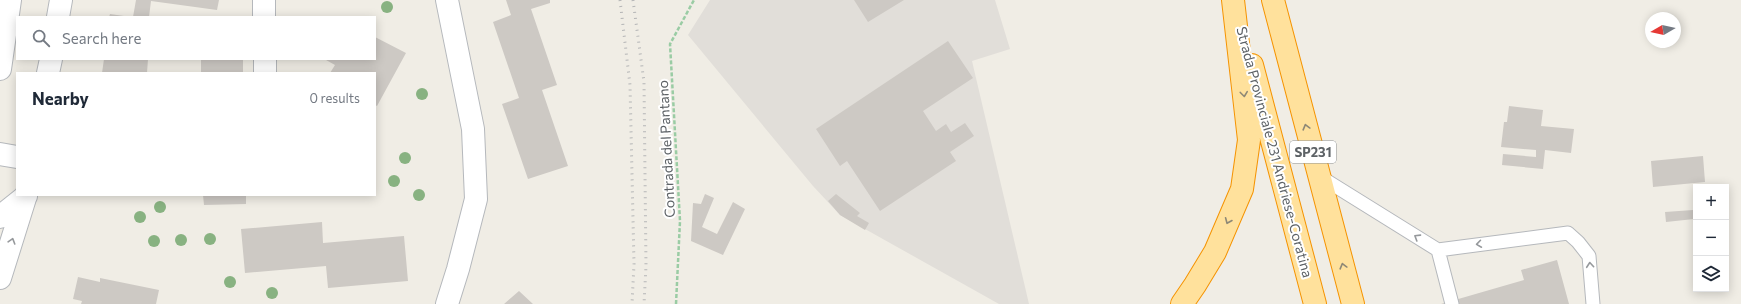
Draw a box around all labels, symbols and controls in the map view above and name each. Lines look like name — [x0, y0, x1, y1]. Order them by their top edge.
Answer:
north arrow — [1645, 12, 1681, 48]
search box — [16, 16, 376, 60]
street label: Strada Provinciale 231 Andriese-Coratina — [1233, 25, 1317, 279]
icon: search — [30, 27, 52, 49]
text: Search here — [62, 29, 141, 47]
street label: Contrada del Pantano — [654, 80, 678, 218]
text: Nearby — [32, 88, 89, 109]
text: 0 results — [309, 90, 360, 106]
one-way arrow — [1239, 91, 1248, 97]
one-way arrow — [1302, 124, 1311, 131]
road number: SP231 — [1290, 141, 1336, 163]
map controls — [1693, 184, 1729, 292]
button: + — [1693, 184, 1729, 220]
one-way arrow — [1225, 217, 1233, 224]
button: − — [1693, 220, 1729, 256]
one-way arrow — [1414, 234, 1421, 241]
one-way arrow — [7, 238, 16, 245]
one-way arrow — [1476, 239, 1483, 248]
button: layers — [1693, 256, 1729, 292]
one-way arrow — [1585, 262, 1594, 268]
one-way arrow — [1339, 263, 1348, 270]

